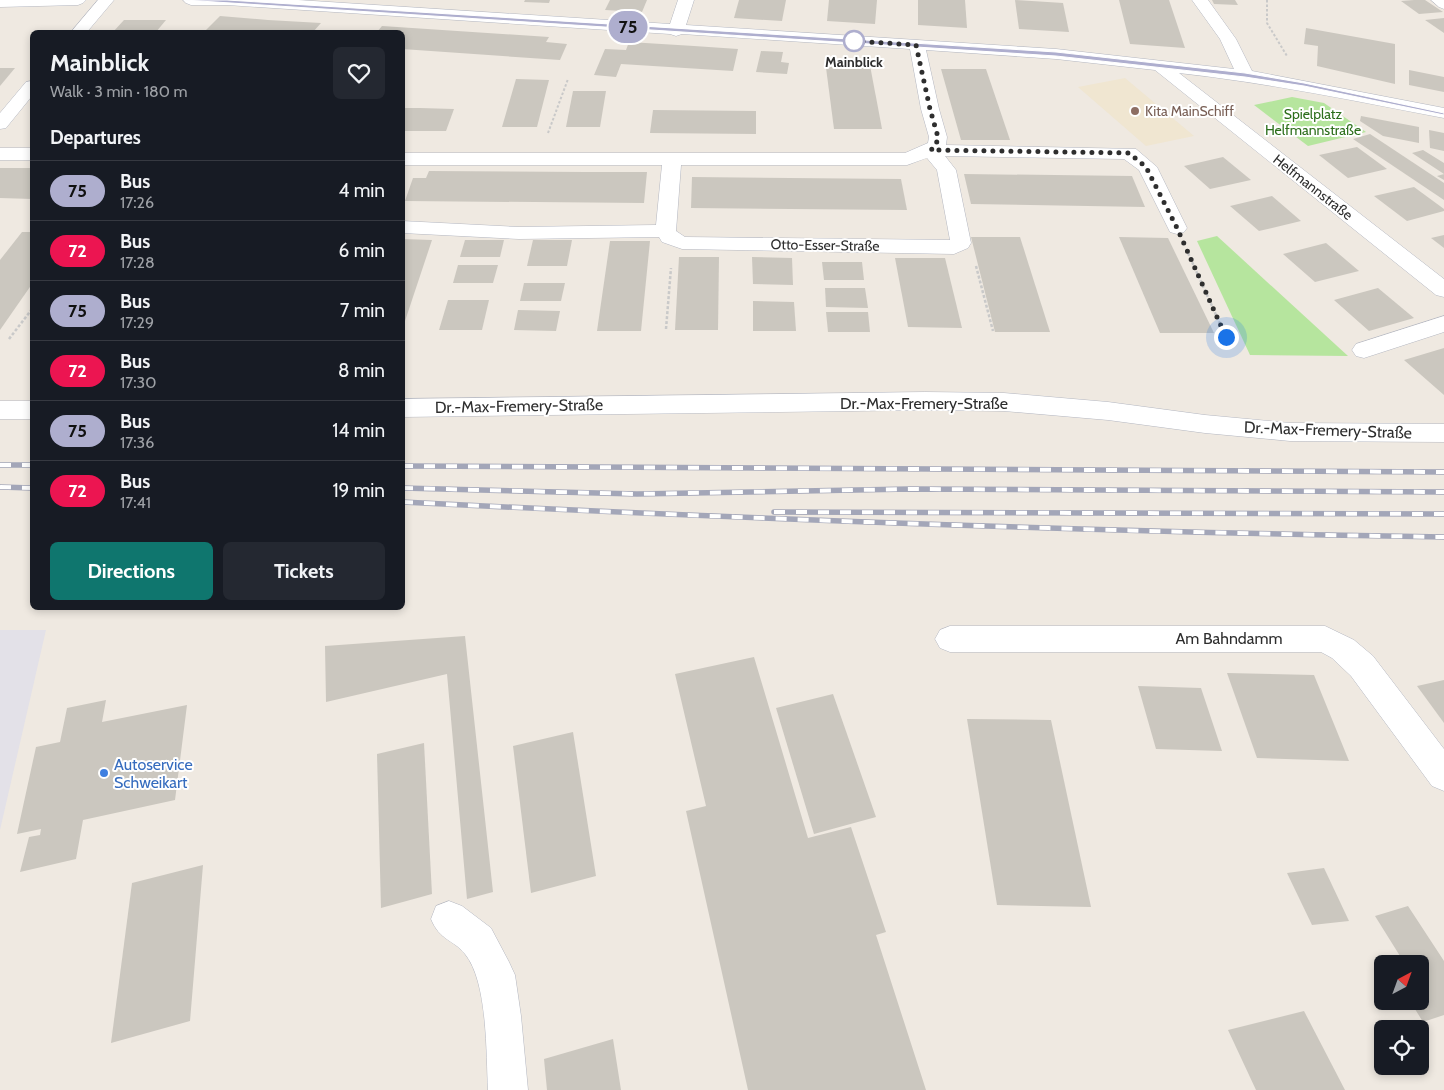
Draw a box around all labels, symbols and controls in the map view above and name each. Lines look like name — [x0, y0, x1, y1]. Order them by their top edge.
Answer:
line badge: 75 — [606, 11, 650, 43]
text: 75 — [619, 16, 637, 38]
marker: Mainblick — [843, 30, 865, 52]
button: heart — [333, 47, 385, 99]
text: Mainblick — [50, 48, 149, 77]
place label: Mainblick — [825, 53, 883, 71]
text: Walk · 3 min · 180 m — [50, 82, 187, 101]
place label: Kita MainSchiff — [1145, 102, 1234, 120]
marker: Kita MainSchiff — [1129, 105, 1141, 117]
park label: Spielplatz Helfmannstraße — [1265, 105, 1361, 139]
text: Departures — [50, 126, 141, 149]
street label: Helfmannstraße — [1270, 150, 1356, 224]
text: Bus — [120, 170, 150, 193]
text: 4 min — [338, 179, 385, 202]
text: 75 — [68, 180, 87, 202]
text: 17:26 — [120, 193, 154, 212]
text: Bus — [120, 230, 150, 253]
street label: Otto-Esser-Straße — [770, 235, 880, 255]
text: 6 min — [339, 239, 385, 262]
text: 72 — [68, 240, 87, 262]
text: 17:28 — [120, 253, 155, 272]
text: Bus — [120, 290, 150, 313]
text: 7 min — [340, 299, 385, 322]
text: 75 — [68, 300, 87, 322]
text: 17:29 — [120, 313, 154, 332]
your location — [1214, 325, 1239, 350]
text: Bus — [120, 350, 150, 373]
text: 8 min — [338, 359, 385, 382]
text: 72 — [68, 360, 87, 382]
text: 17:30 — [120, 373, 156, 392]
street label: Dr.-Max-Fremery-Straße — [840, 394, 1008, 413]
street label: Dr.-Max-Fremery-Straße — [435, 395, 603, 417]
text: Bus — [120, 410, 150, 433]
street label: Dr.-Max-Fremery-Straße — [1244, 418, 1412, 442]
text: 14 min — [332, 419, 385, 442]
text: 75 — [68, 420, 87, 442]
text: 17:36 — [120, 433, 154, 452]
text: Bus — [120, 470, 150, 493]
text: 19 min — [332, 479, 385, 502]
text: 72 — [68, 480, 87, 502]
text: 17:41 — [120, 493, 151, 512]
button: Directions — [50, 542, 213, 600]
button: Tickets — [223, 542, 385, 600]
street label: Am Bahndamm — [1176, 629, 1282, 648]
place label: Autoservice Schweikart — [114, 755, 193, 792]
marker: Autoservice Schweikart — [98, 767, 110, 779]
north arrow — [1374, 955, 1429, 1010]
map controls — [1374, 955, 1429, 1075]
button: locate — [1374, 1020, 1429, 1075]

